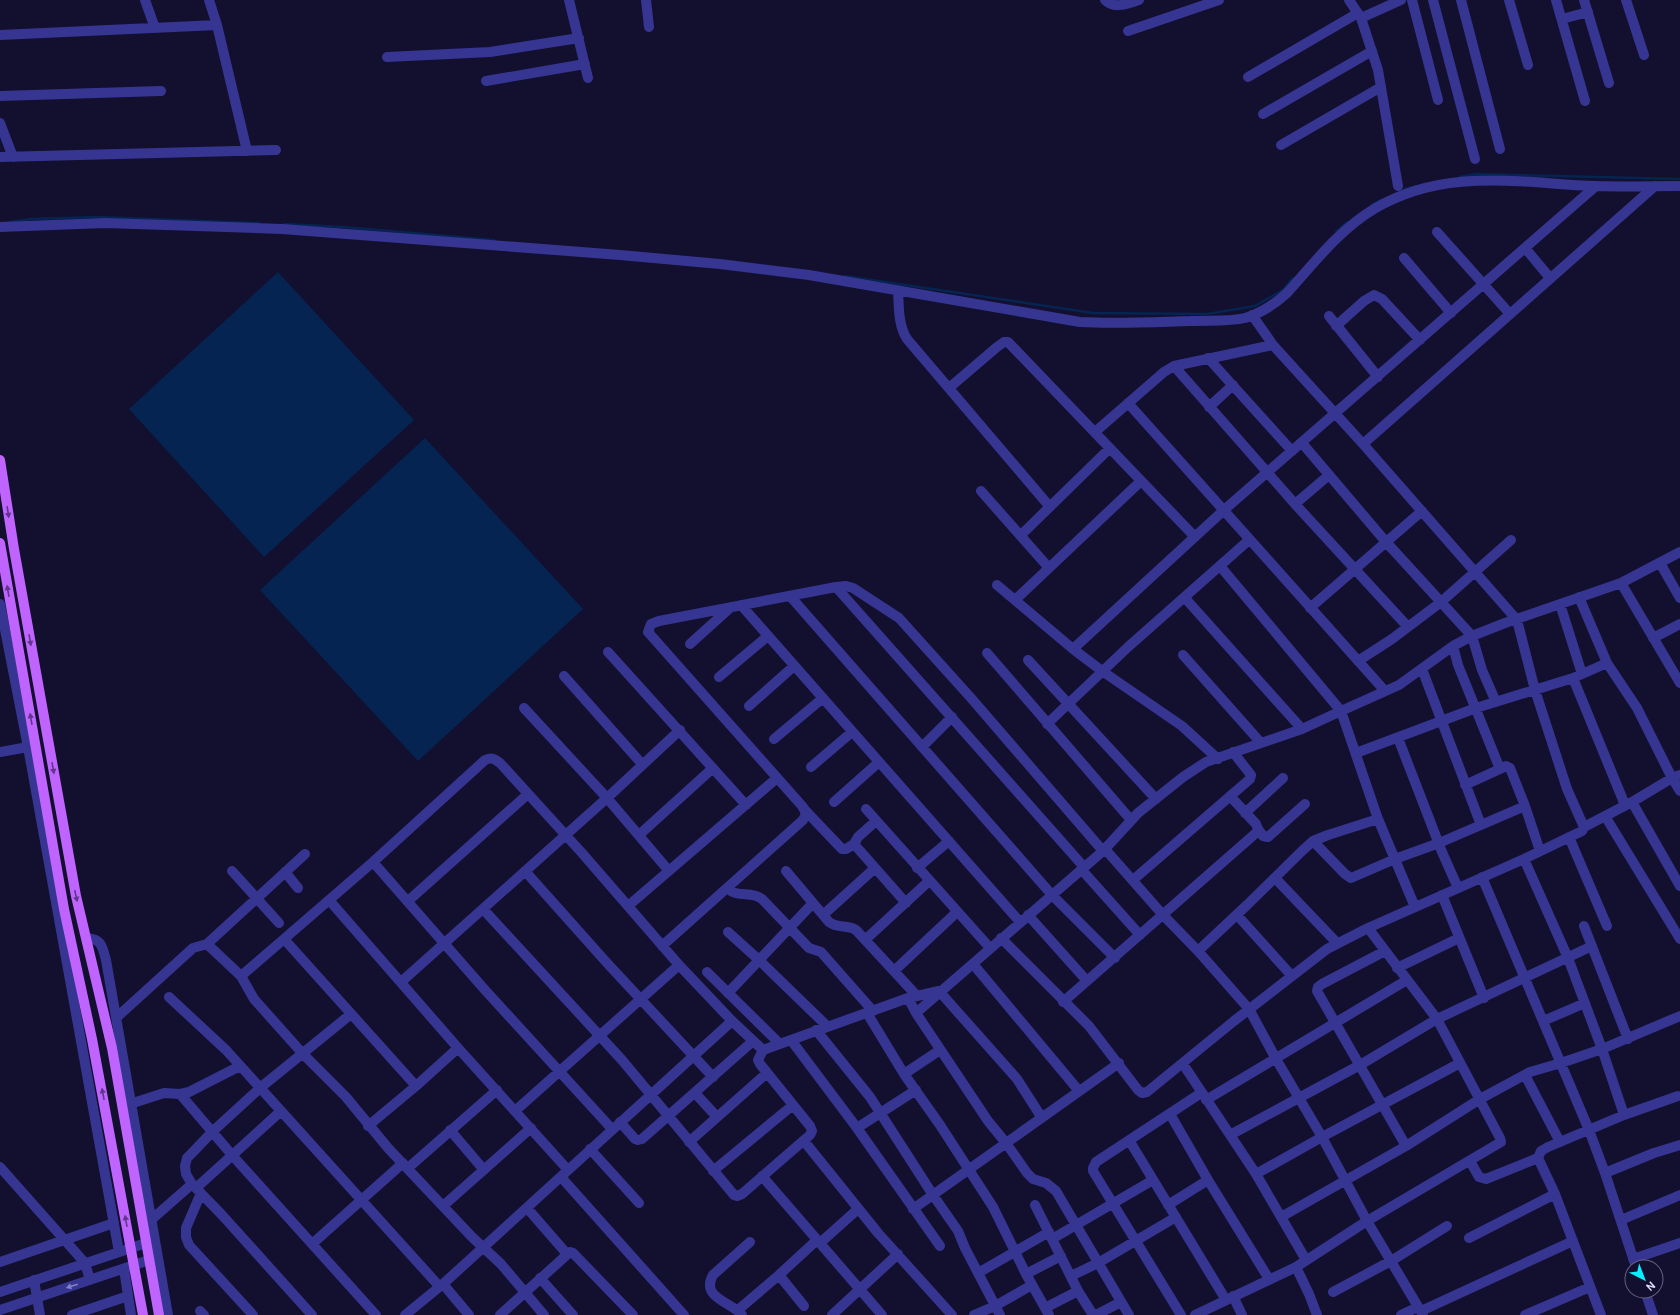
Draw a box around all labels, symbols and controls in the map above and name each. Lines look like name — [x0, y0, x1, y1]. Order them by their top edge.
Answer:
one-way arrow — [5, 506, 11, 518]
one-way arrow — [5, 584, 11, 597]
one-way arrow — [28, 634, 34, 646]
one-way arrow — [27, 712, 33, 725]
one-way arrow — [50, 762, 56, 774]
one-way arrow — [74, 890, 80, 902]
one-way arrow — [99, 1088, 105, 1100]
one-way arrow — [123, 1215, 129, 1228]
north arrow — [1624, 1259, 1664, 1299]
text: N — [1643, 1279, 1658, 1294]
one-way arrow — [66, 1283, 78, 1289]

